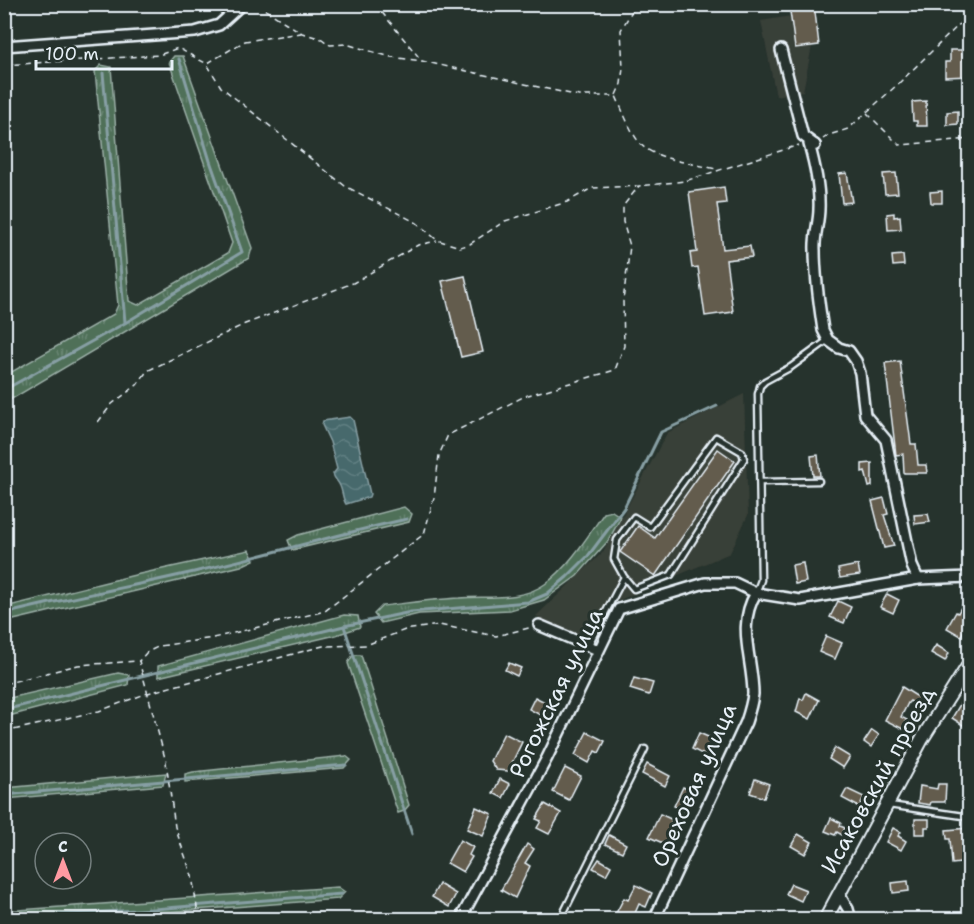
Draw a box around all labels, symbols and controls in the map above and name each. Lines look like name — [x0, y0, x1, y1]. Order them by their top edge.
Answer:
scale bar — [36, 33, 172, 71]
text: 100 m — [45, 42, 99, 66]
street label: Рогожская улица — [502, 603, 610, 782]
street label: Исаковский проезд — [815, 681, 941, 879]
street label: Ореховая улица — [645, 698, 743, 872]
north arrow — [33, 831, 93, 891]
text: С — [58, 836, 68, 857]

